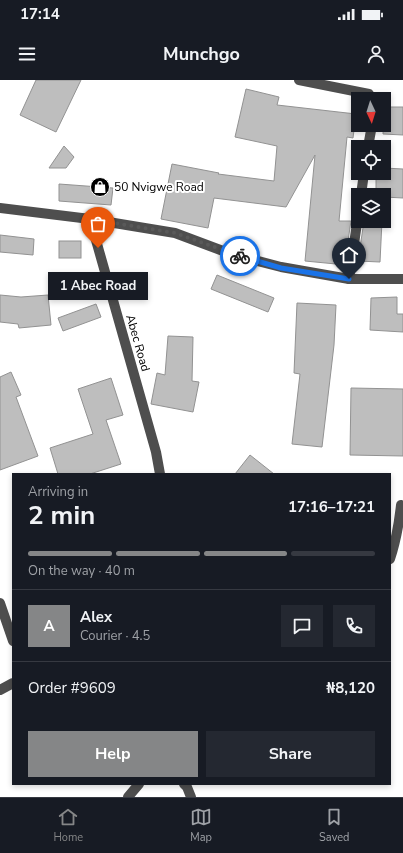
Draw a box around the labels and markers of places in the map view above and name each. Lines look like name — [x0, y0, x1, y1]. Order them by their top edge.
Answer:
shop icon: 50 Nvigwe Road — [89, 176, 111, 198]
place label: 50 Nvigwe Road — [114, 179, 204, 195]
pin — [81, 207, 115, 248]
pin — [332, 238, 366, 279]
callout: 1 Abec Road — [48, 272, 148, 300]

